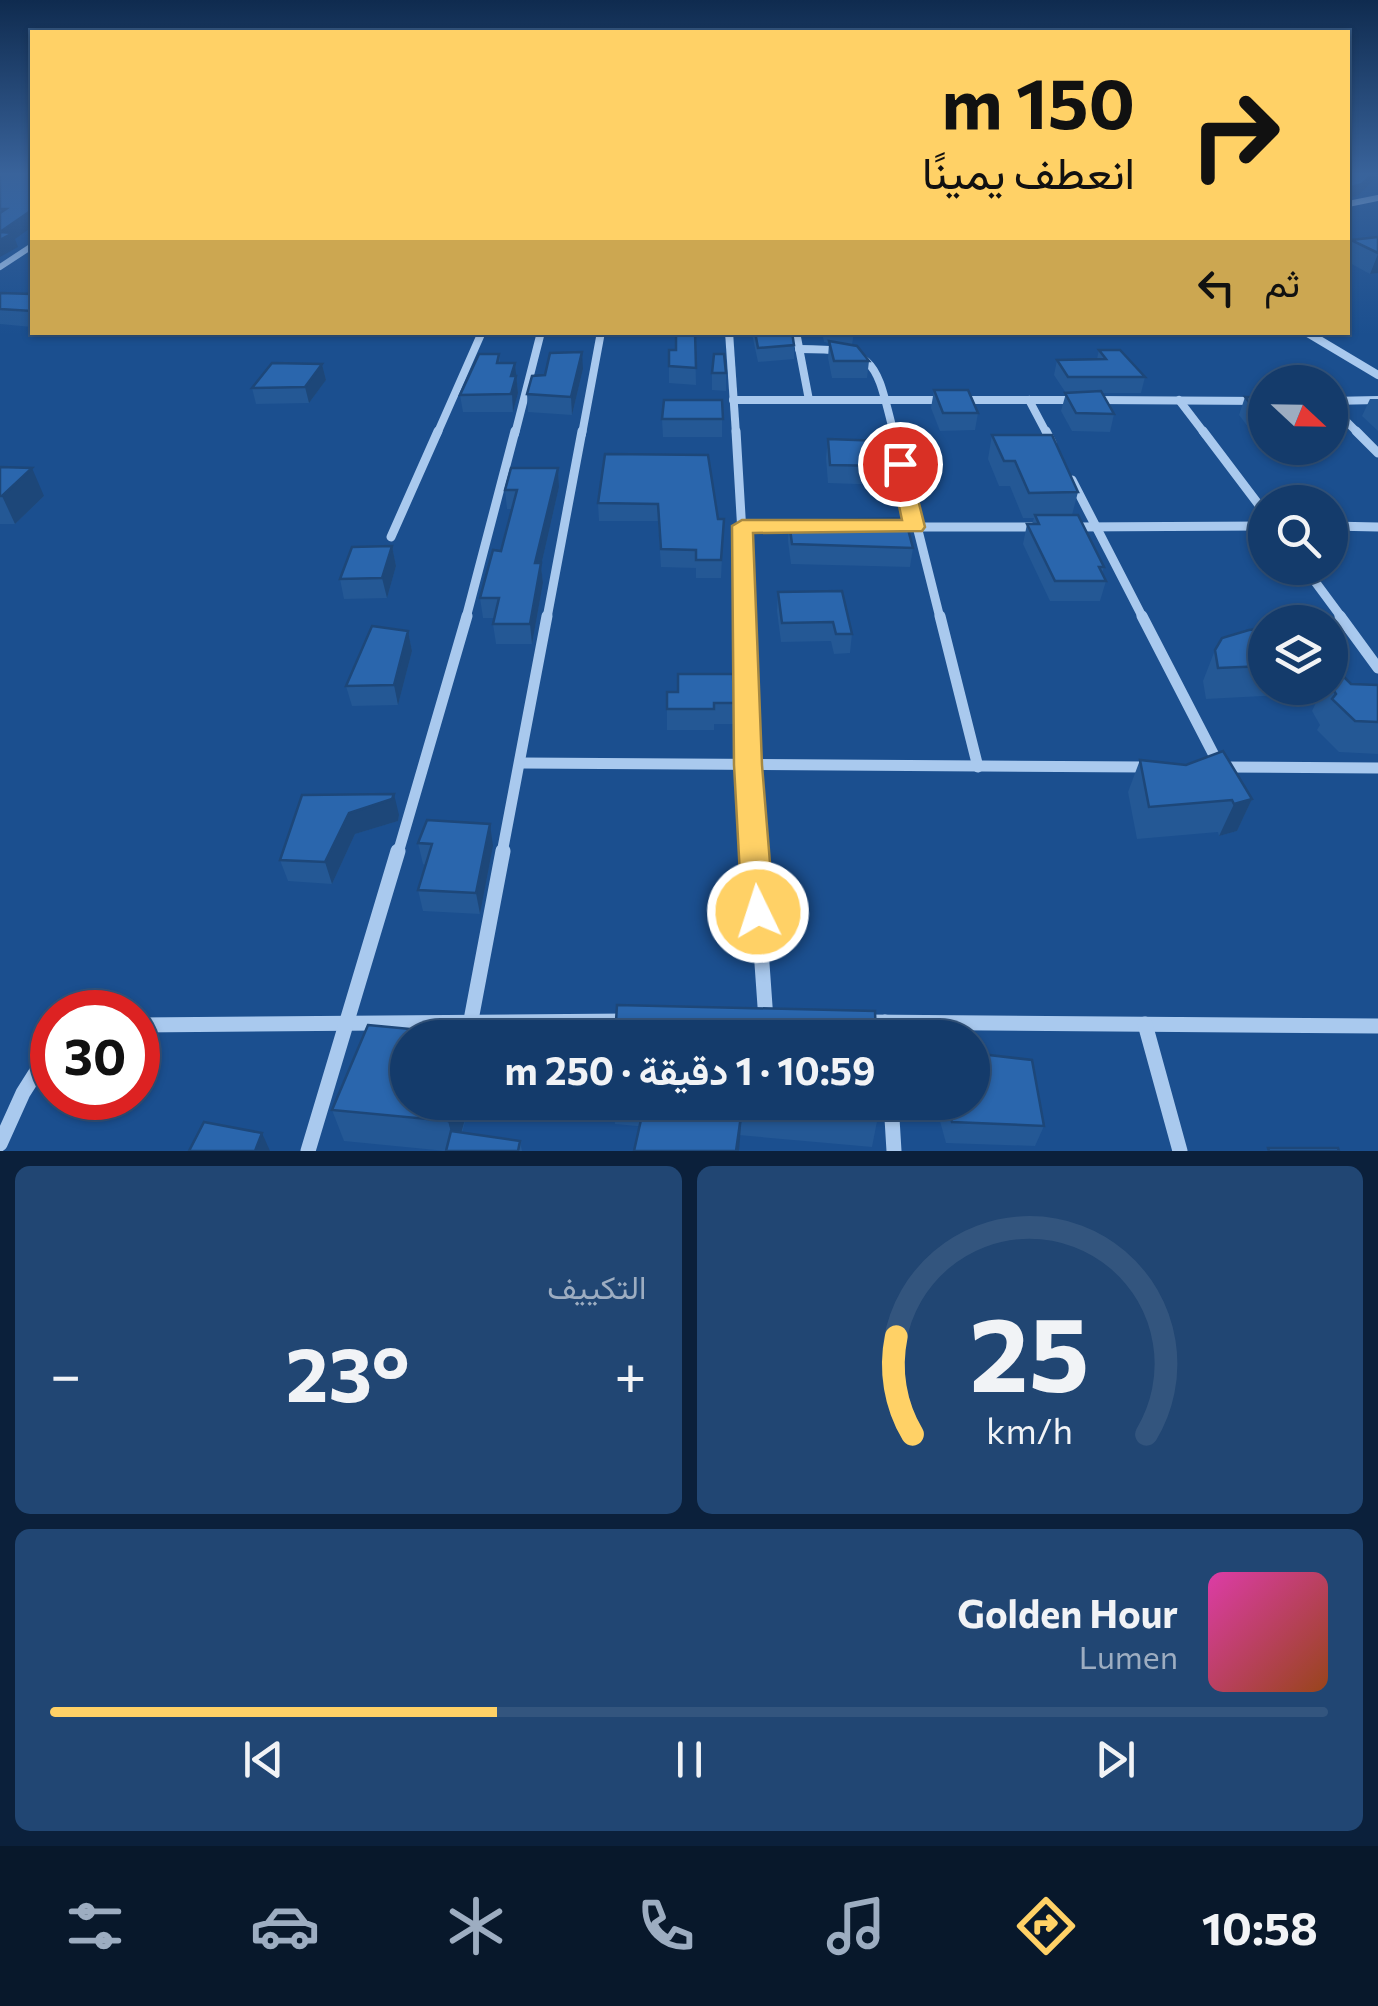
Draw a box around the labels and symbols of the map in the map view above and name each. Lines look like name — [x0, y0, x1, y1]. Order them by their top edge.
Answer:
north arrow — [1248, 365, 1348, 465]
pin — [858, 422, 943, 507]
position arrow — [706, 860, 810, 964]
speed limit sign: 30 — [30, 990, 160, 1120]

